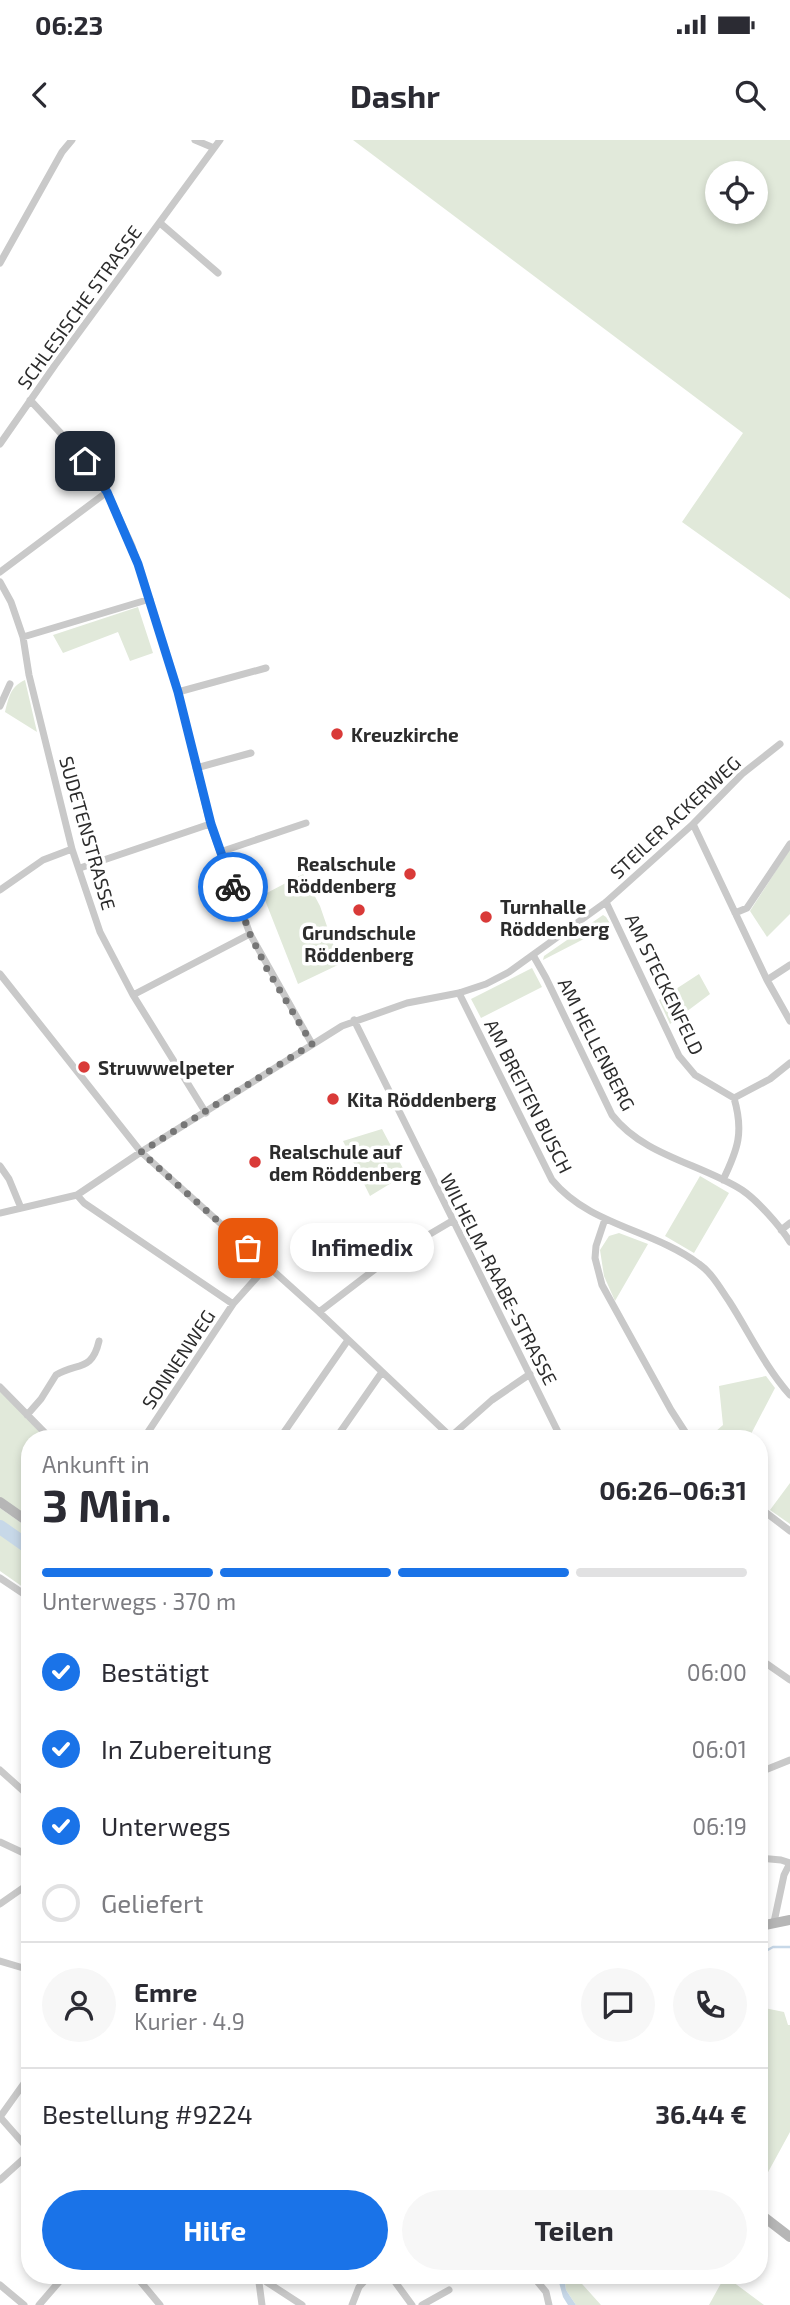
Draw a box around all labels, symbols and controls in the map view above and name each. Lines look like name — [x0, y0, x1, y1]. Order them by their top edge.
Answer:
text: 06:23 — [35, 9, 103, 40]
icon: back — [21, 76, 59, 114]
text: Dashr — [350, 76, 440, 114]
icon: search — [731, 76, 769, 114]
map controls — [705, 161, 768, 224]
button: locate — [705, 161, 768, 224]
street label: SCHLESISCHE STRASSE — [12, 221, 146, 393]
pin — [55, 431, 115, 491]
icon: home — [66, 442, 104, 480]
place label: Kreuzkirche — [351, 723, 459, 746]
marker: Kreuzkirche — [329, 726, 345, 742]
street label: STEILER ACKERWEG — [605, 751, 745, 883]
street label: SUDETENSTRASSE — [55, 753, 121, 913]
courier — [198, 852, 268, 922]
place label: Realschule Röddenberg — [287, 852, 396, 897]
marker: Realschule Röddenberg — [402, 866, 418, 882]
icon: bike — [214, 868, 252, 906]
place label: Turnhalle Röddenberg — [500, 895, 609, 940]
marker: Grundschule Röddenberg — [351, 902, 367, 918]
marker: Turnhalle Röddenberg — [478, 909, 494, 925]
street label: AM STECKENFELD — [621, 910, 709, 1058]
place label: Grundschule Röddenberg — [302, 921, 416, 966]
street label: AM HELLENBERG — [554, 974, 640, 1114]
street label: AM BREITEN BUSCH — [480, 1015, 578, 1177]
place label: Struwwelpeter — [98, 1056, 234, 1079]
marker: Struwwelpeter — [76, 1059, 92, 1075]
place label: Kita Röddenberg — [347, 1088, 496, 1111]
marker: Kita Röddenberg — [325, 1091, 341, 1107]
place label: Realschule auf dem Röddenberg — [269, 1140, 421, 1185]
marker: Realschule auf dem Röddenberg — [247, 1154, 263, 1170]
street label: WILHELM-RAABE-STRASSE — [436, 1169, 562, 1389]
pin — [218, 1218, 278, 1278]
callout: Infimedix — [290, 1224, 434, 1272]
icon: bag — [229, 1229, 267, 1267]
text: Infimedix — [311, 1233, 413, 1261]
street label: SONNENWEG — [136, 1305, 220, 1413]
text: Ankunft in — [42, 1450, 150, 1478]
text: 06:26–06:31 — [599, 1474, 747, 1505]
text: 3 Min. — [42, 1476, 172, 1531]
text: Unterwegs · 370 m — [42, 1587, 236, 1615]
icon: check — [42, 1653, 80, 1691]
text: Bestätigt — [101, 1656, 209, 1687]
text: 06:00 — [687, 1658, 747, 1686]
icon: check — [42, 1730, 80, 1768]
text: In Zubereitung — [101, 1733, 272, 1764]
text: 06:01 — [692, 1735, 747, 1763]
icon: check — [42, 1807, 80, 1845]
text: Unterwegs — [101, 1810, 231, 1841]
text: 06:19 — [692, 1812, 747, 1840]
text: Geliefert — [101, 1887, 203, 1918]
button: person — [42, 1968, 116, 2042]
button: chat — [581, 1968, 655, 2042]
button: phone — [673, 1968, 747, 2042]
text: Emre — [134, 1976, 197, 2007]
text: Kurier · 4.9 — [134, 2007, 245, 2035]
text: Bestellung #9224 — [42, 2098, 253, 2129]
text: 36.44 € — [655, 2098, 747, 2129]
button: Hilfe — [42, 2190, 388, 2270]
button: Teilen — [402, 2190, 747, 2270]

